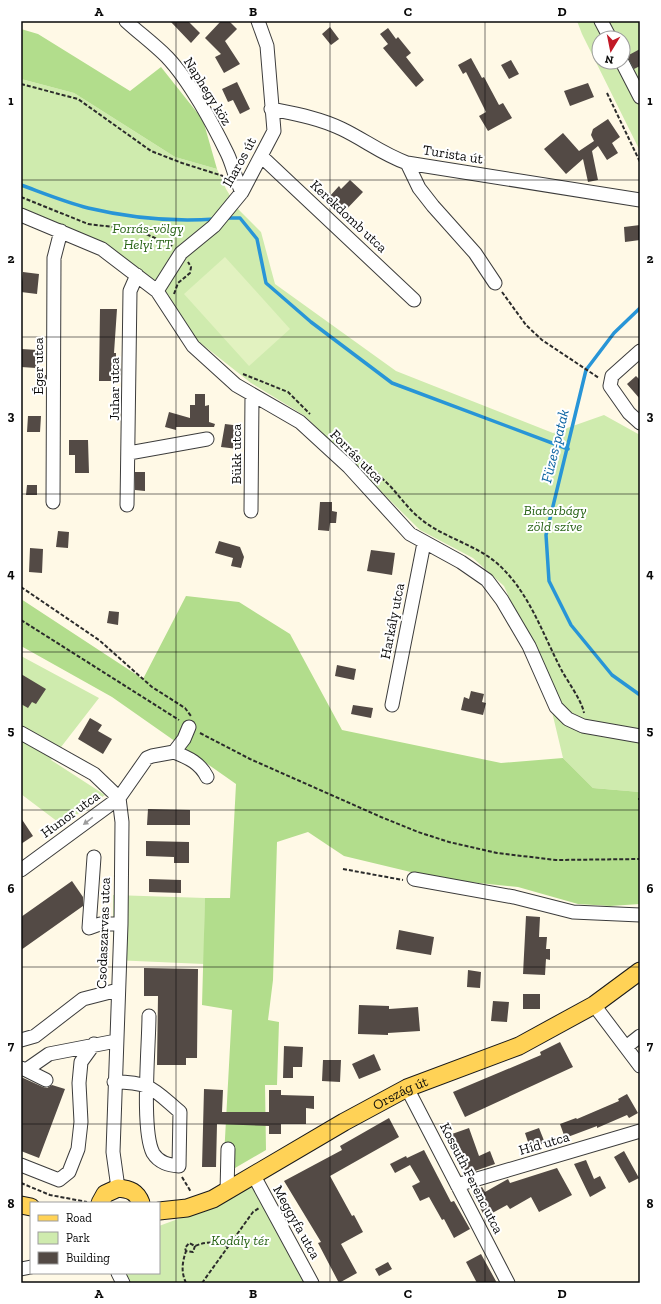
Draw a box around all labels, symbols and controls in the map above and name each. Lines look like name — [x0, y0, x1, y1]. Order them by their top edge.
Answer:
text: A — [95, 4, 104, 19]
text: B — [249, 4, 257, 19]
text: C — [404, 4, 412, 19]
text: D — [557, 4, 567, 19]
north arrow — [591, 30, 631, 70]
text: N — [603, 52, 615, 66]
street label: Naphegy köz — [180, 54, 236, 129]
text: 1 — [8, 93, 14, 108]
text: 1 — [647, 93, 653, 108]
street label: Iharos út — [219, 134, 260, 190]
street label: Turista út — [422, 141, 485, 168]
street label: Kerekdomb utca — [307, 176, 391, 256]
park label: Forrás-völgy Helyi TT — [112, 220, 184, 253]
text: 2 — [8, 251, 15, 266]
text: 2 — [647, 251, 654, 266]
street label: Éger utca — [30, 337, 47, 395]
street label: Juhar utca — [106, 357, 123, 421]
water label: Füzes-patak — [537, 407, 573, 485]
text: 3 — [8, 408, 15, 423]
text: 3 — [647, 408, 654, 423]
street label: Bükk utca — [228, 424, 245, 484]
street label: Forrás utca — [326, 426, 387, 487]
park label: Biatorbágy zöld szíve — [524, 502, 587, 535]
text: 4 — [7, 566, 15, 581]
text: 4 — [646, 566, 654, 581]
street label: Harkály utca — [377, 582, 408, 660]
text: 5 — [8, 723, 15, 738]
text: 5 — [647, 723, 654, 738]
street label: Hunor utca — [38, 787, 103, 841]
one-way arrow — [83, 817, 94, 825]
street label: Csodaszarvas utca — [93, 877, 114, 989]
text: 6 — [8, 881, 15, 896]
text: 6 — [647, 881, 654, 896]
text: 7 — [8, 1038, 15, 1053]
text: 7 — [647, 1038, 654, 1053]
street label: Ország út — [370, 1073, 431, 1114]
street label: Kossuth Ferenc utca — [436, 1120, 507, 1237]
street label: Híd utca — [517, 1128, 572, 1159]
street label: Meggyfa utca — [269, 1182, 324, 1262]
text: 8 — [7, 1196, 15, 1211]
text: 8 — [646, 1196, 654, 1211]
legend — [30, 1202, 160, 1274]
text: Road — [66, 1211, 92, 1225]
text: Park — [66, 1231, 91, 1245]
park label: Kodály tér — [211, 1232, 269, 1249]
text: Building — [66, 1251, 110, 1265]
text: A — [95, 1286, 104, 1301]
text: B — [249, 1286, 257, 1301]
text: C — [404, 1286, 412, 1301]
text: D — [557, 1286, 567, 1301]

